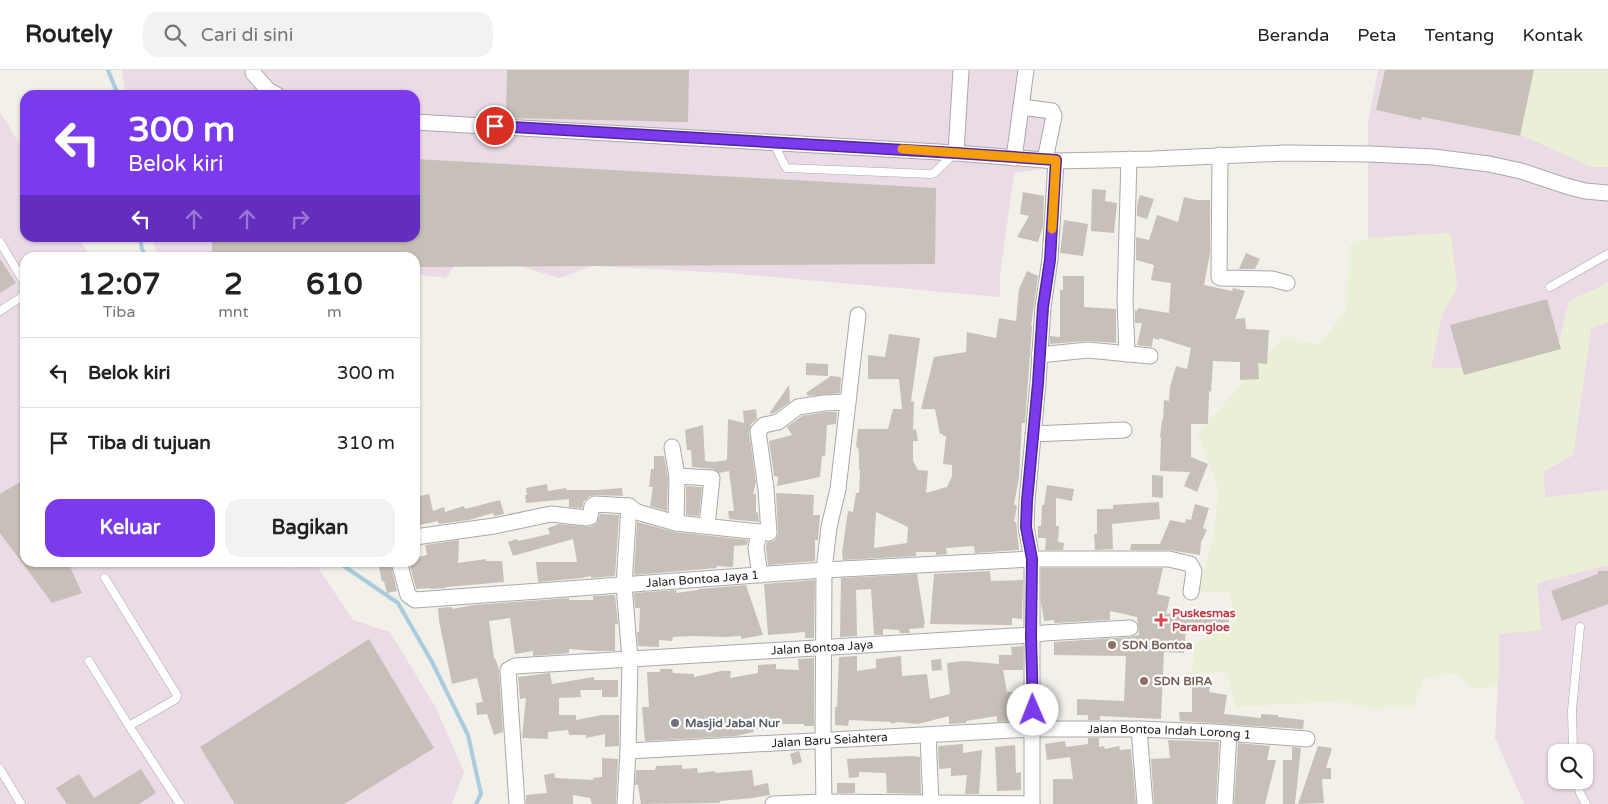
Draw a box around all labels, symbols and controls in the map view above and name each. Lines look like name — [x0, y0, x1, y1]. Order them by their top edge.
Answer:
search box — [143, 12, 493, 57]
text: Routely — [25, 20, 113, 49]
icon: search — [161, 21, 189, 49]
text: Cari di sini — [201, 24, 293, 46]
text: Beranda — [1257, 24, 1329, 46]
text: Peta — [1357, 24, 1396, 46]
text: Tentang — [1424, 24, 1494, 46]
text: Kontak — [1522, 24, 1583, 46]
pin — [474, 105, 516, 147]
text: 300 m — [128, 109, 235, 151]
icon: left — [45, 110, 110, 175]
icon: arrive — [481, 112, 509, 140]
text: Belok kiri — [128, 151, 224, 177]
icon: left — [127, 205, 155, 233]
icon: ahead — [180, 205, 208, 233]
icon: ahead — [233, 205, 261, 233]
icon: right — [286, 205, 314, 233]
text: 12:07 — [77, 266, 161, 303]
text: 2 — [224, 266, 243, 303]
text: 610 — [306, 266, 363, 303]
text: Tiba — [103, 302, 135, 322]
text: mnt — [218, 302, 249, 322]
text: m — [327, 302, 342, 322]
icon: left — [45, 359, 73, 387]
text: Belok kiri — [88, 362, 171, 384]
text: 300 m — [337, 362, 395, 384]
icon: arrive — [45, 429, 73, 457]
text: Tiba di tujuan — [88, 432, 211, 454]
text: 310 m — [337, 432, 395, 454]
button: Keluar — [45, 499, 215, 557]
button: Bagikan — [225, 499, 395, 557]
street label: Jalan Bontoa Jaya 1 — [646, 568, 759, 590]
place label: Puskesmas Parangloe — [1172, 606, 1236, 635]
marker: Puskesmas Parangloe — [1154, 613, 1168, 627]
street label: Jalan Bontoa Jaya — [771, 637, 874, 658]
place label: SDN Bontoa — [1122, 638, 1193, 652]
marker: SDN Bontoa — [1106, 639, 1118, 651]
place label: SDN BIRA — [1154, 674, 1212, 688]
marker: SDN BIRA — [1138, 675, 1150, 687]
position arrow — [1006, 683, 1058, 735]
place label: Masjid Jabal Nur — [685, 716, 780, 731]
marker: Masjid Jabal Nur — [669, 717, 681, 729]
street label: Jalan Bontoa Indah Lorong 1 — [1087, 722, 1252, 742]
street label: Jalan Baru Seiahtera — [771, 730, 888, 750]
map controls — [1548, 744, 1593, 789]
button: search — [1548, 744, 1593, 789]

